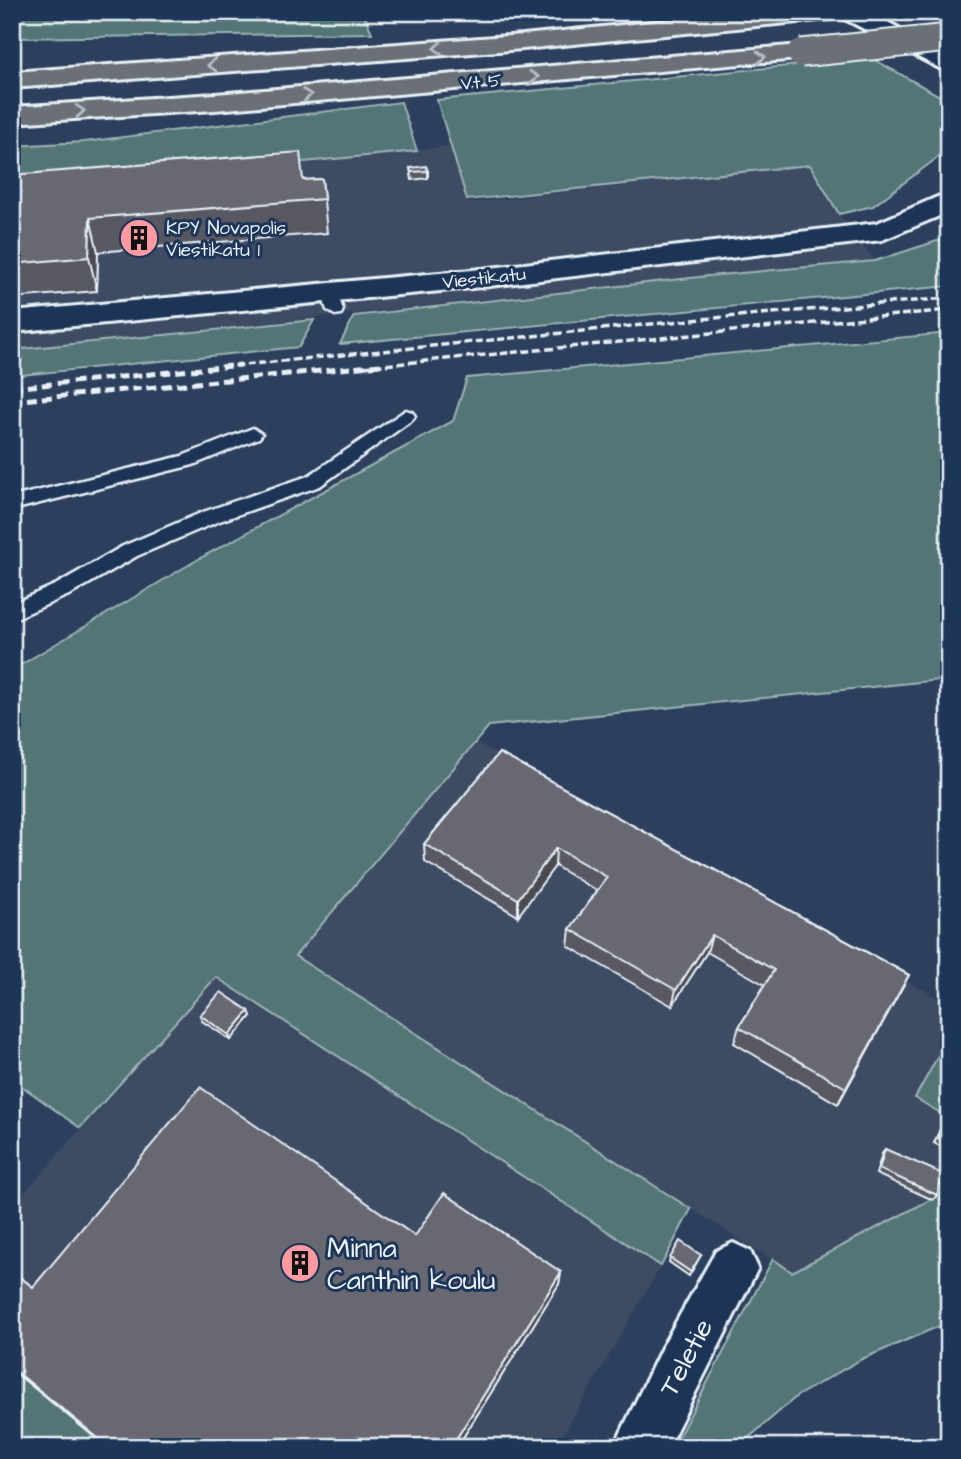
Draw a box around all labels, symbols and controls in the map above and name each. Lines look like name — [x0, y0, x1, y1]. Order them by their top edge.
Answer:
one-way arrow — [433, 40, 444, 55]
one-way arrow — [755, 49, 766, 64]
one-way arrow — [206, 57, 217, 72]
street label: Vt 5 — [460, 67, 503, 98]
one-way arrow — [529, 70, 540, 85]
one-way arrow — [302, 88, 313, 103]
one-way arrow — [75, 103, 86, 118]
place label: KPY Novapolis Viestikatu 1 — [166, 215, 286, 264]
building icon: KPY Novapolis Viestikatu 1 — [118, 217, 160, 259]
street label: Viestikatu — [441, 261, 528, 296]
place label: Minna Canthin koulu — [327, 1229, 496, 1300]
building icon: Minna Canthin koulu — [279, 1242, 321, 1284]
street label: Teletie — [650, 1312, 723, 1403]

